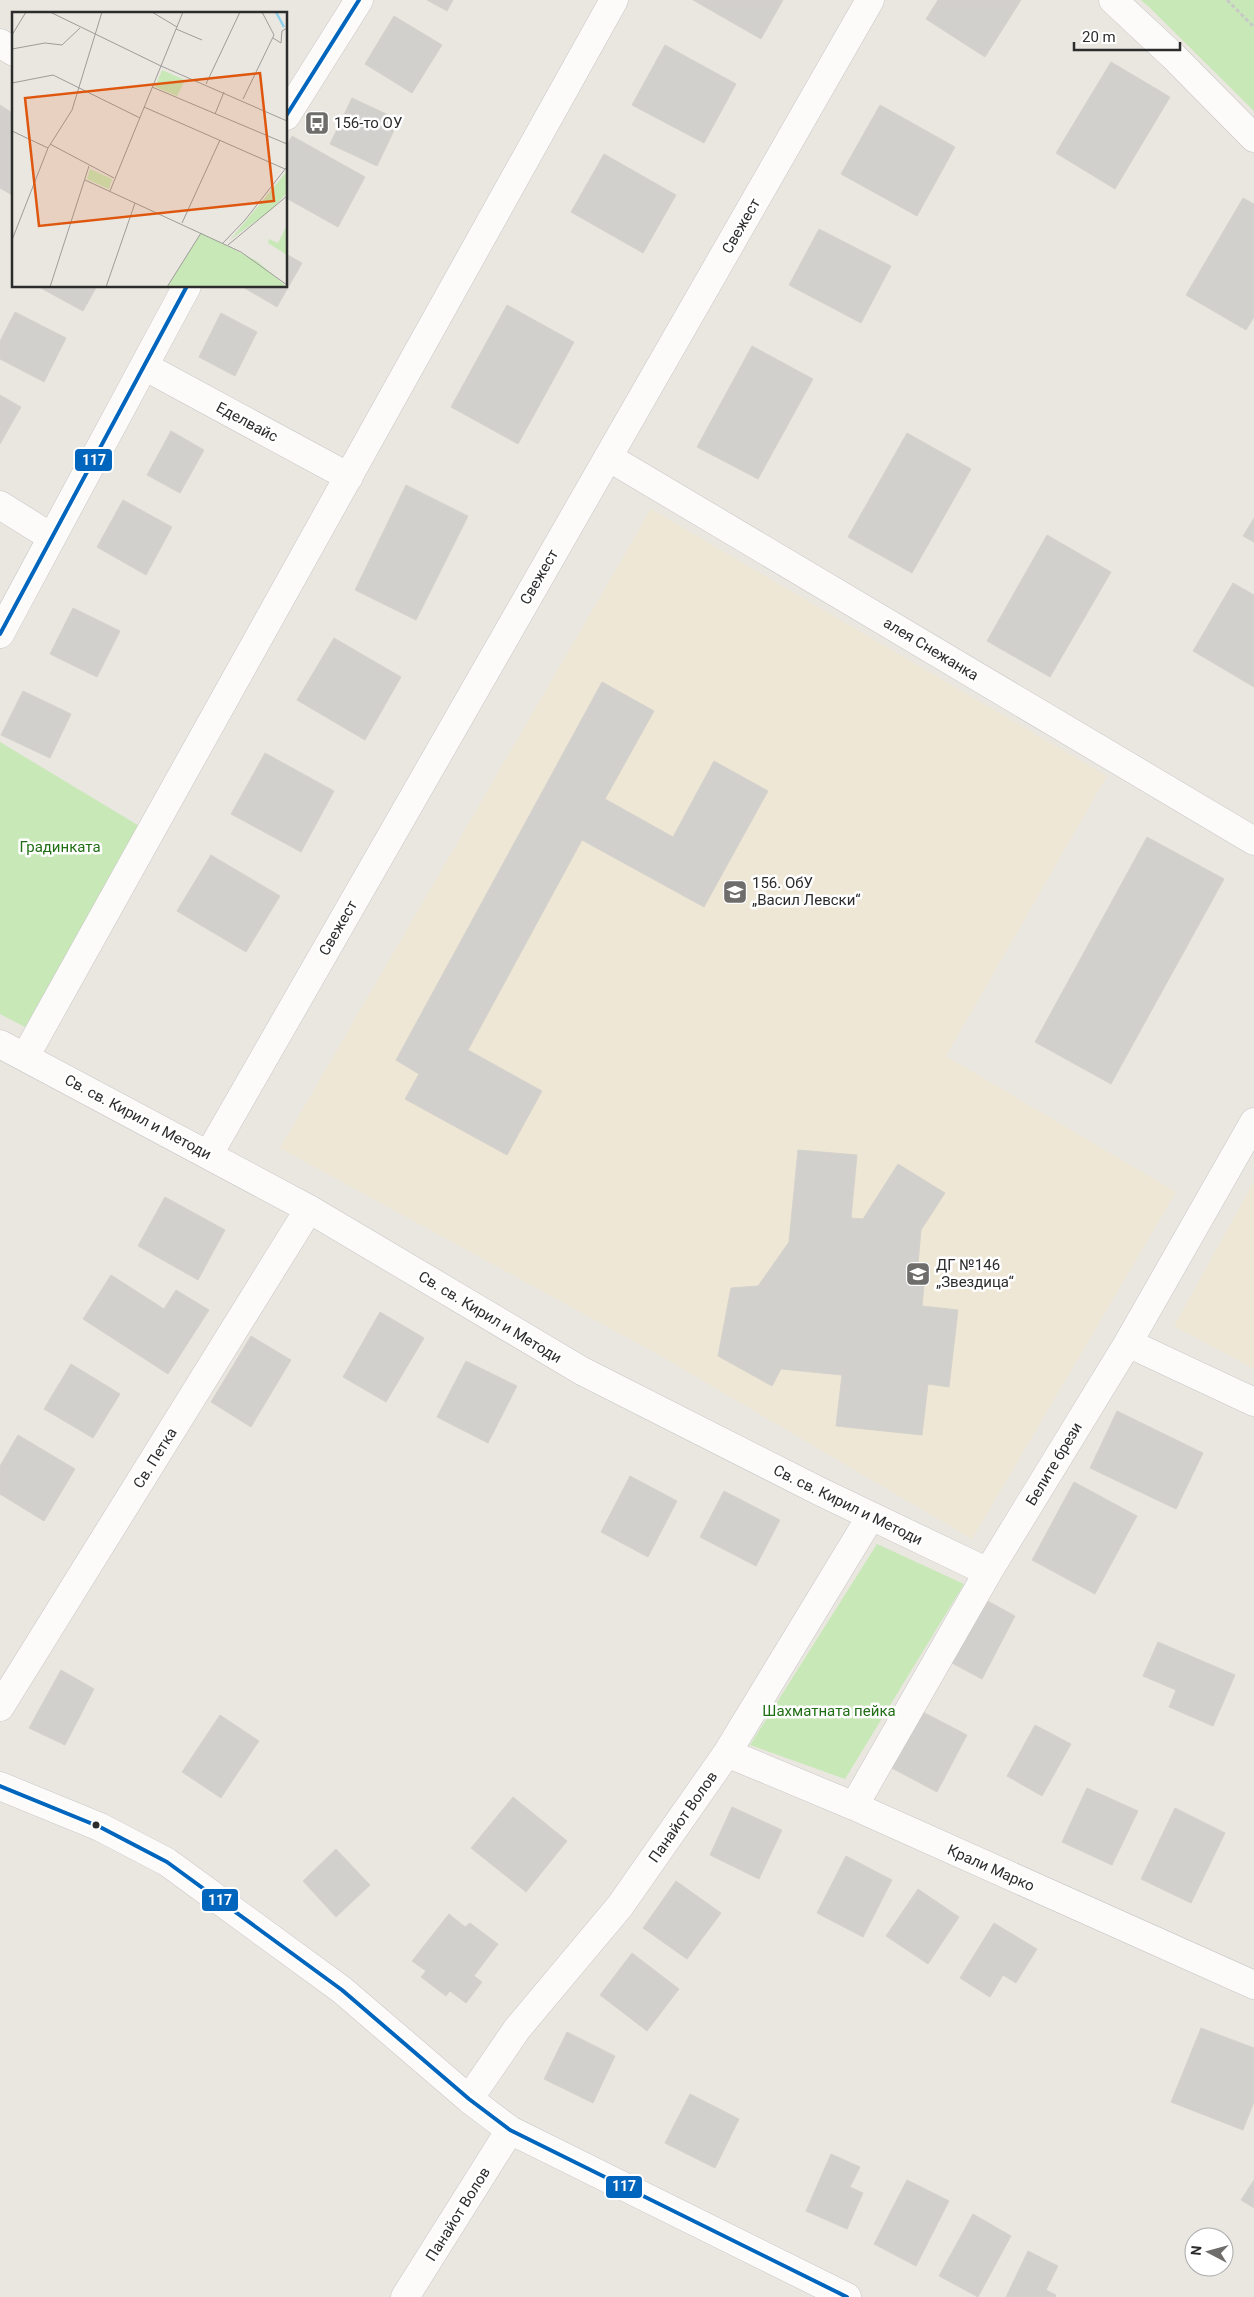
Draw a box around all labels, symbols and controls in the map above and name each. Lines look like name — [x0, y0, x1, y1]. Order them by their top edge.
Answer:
inset map — [12, 12, 288, 288]
scale bar — [1074, 20, 1180, 52]
text: 20 m — [1082, 28, 1116, 46]
bus stop icon: 156-то ОУ — [304, 110, 330, 136]
place label: 156-то ОУ — [334, 114, 402, 132]
street label: Свежест — [718, 195, 764, 257]
street label: Еделвайс — [213, 398, 281, 446]
line badge: 117 — [74, 448, 113, 472]
text: 117 — [82, 452, 106, 468]
street label: Свежест — [516, 546, 562, 608]
street label: алея Снежанка — [880, 614, 982, 684]
park label: Градинката — [19, 838, 101, 856]
place label: 156. ОбУ „Васил Левски“ — [752, 874, 861, 909]
school or university icon: 156. ОбУ „Васил Левски“ — [722, 879, 748, 905]
street label: Свежест — [315, 897, 361, 959]
street label: Св. св. Кирил и Методи — [61, 1071, 215, 1163]
place label: ДГ №146 „Звездица“ — [936, 1256, 1014, 1291]
school or university icon: ДГ №146 „Звездица“ — [905, 1261, 931, 1287]
street label: Св. св. Кирил и Методи — [415, 1267, 565, 1367]
street label: Белите брези — [1022, 1419, 1086, 1509]
street label: Св. Петка — [129, 1424, 181, 1492]
street label: Св. св. Кирил и Методи — [770, 1461, 926, 1549]
park label: Шахматната пейка — [762, 1702, 896, 1720]
street label: Панайот Волов — [645, 1768, 721, 1866]
unlabelled marker — [91, 1820, 101, 1830]
street label: Крали Марко — [945, 1841, 1037, 1895]
line badge: 117 — [201, 1888, 239, 1912]
text: 117 — [208, 1892, 232, 1908]
street label: Панайот Волов — [422, 2164, 494, 2264]
line badge: 117 — [605, 2175, 643, 2199]
text: 117 — [612, 2178, 636, 2194]
north arrow — [1184, 2227, 1234, 2277]
text: N — [1188, 2245, 1205, 2256]

